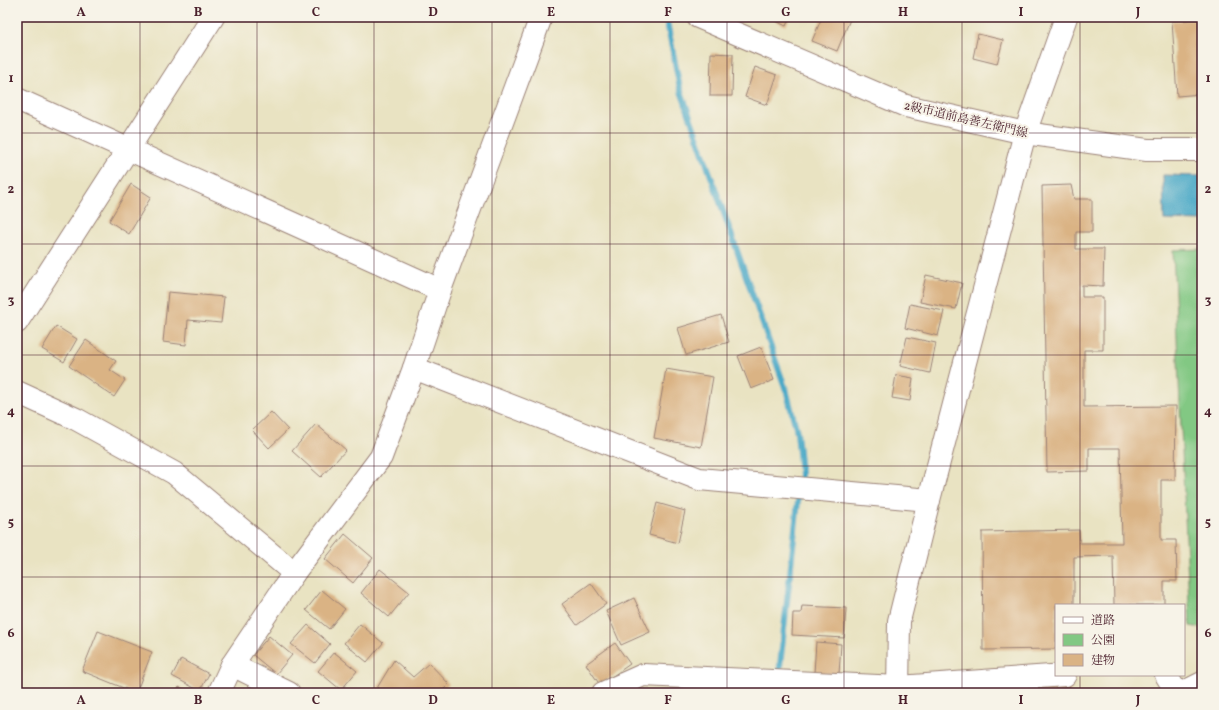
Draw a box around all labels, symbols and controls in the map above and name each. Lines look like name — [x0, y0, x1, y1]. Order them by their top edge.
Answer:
text: A — [76, 4, 86, 22]
text: B — [194, 4, 203, 22]
text: C — [312, 4, 320, 22]
text: D — [428, 4, 438, 22]
text: E — [547, 4, 555, 22]
text: F — [664, 4, 672, 22]
text: G — [781, 4, 791, 22]
text: H — [898, 4, 908, 22]
text: I — [1019, 4, 1024, 22]
text: J — [1135, 4, 1141, 22]
text: 1 — [8, 70, 14, 88]
text: 1 — [1205, 70, 1211, 88]
street label: 2級市道前島善左衛門線 — [902, 98, 1029, 142]
text: 2 — [8, 181, 15, 199]
text: 2 — [1205, 181, 1212, 199]
text: 3 — [8, 292, 15, 310]
text: 3 — [1205, 292, 1212, 310]
text: 4 — [7, 403, 15, 421]
text: 4 — [1204, 403, 1212, 421]
text: 5 — [8, 514, 14, 532]
text: 5 — [1205, 514, 1211, 532]
legend — [1055, 604, 1185, 676]
text: 道路 — [1091, 613, 1115, 629]
text: 6 — [7, 625, 15, 643]
text: 6 — [1204, 625, 1212, 643]
text: 公園 — [1091, 633, 1115, 649]
text: 建物 — [1091, 653, 1115, 669]
text: A — [76, 692, 86, 710]
text: B — [194, 692, 203, 710]
text: C — [312, 692, 320, 710]
text: D — [428, 692, 438, 710]
text: E — [547, 692, 555, 710]
text: F — [664, 692, 672, 710]
text: G — [781, 692, 791, 710]
text: H — [898, 692, 908, 710]
text: I — [1019, 692, 1024, 710]
text: J — [1135, 692, 1141, 710]

